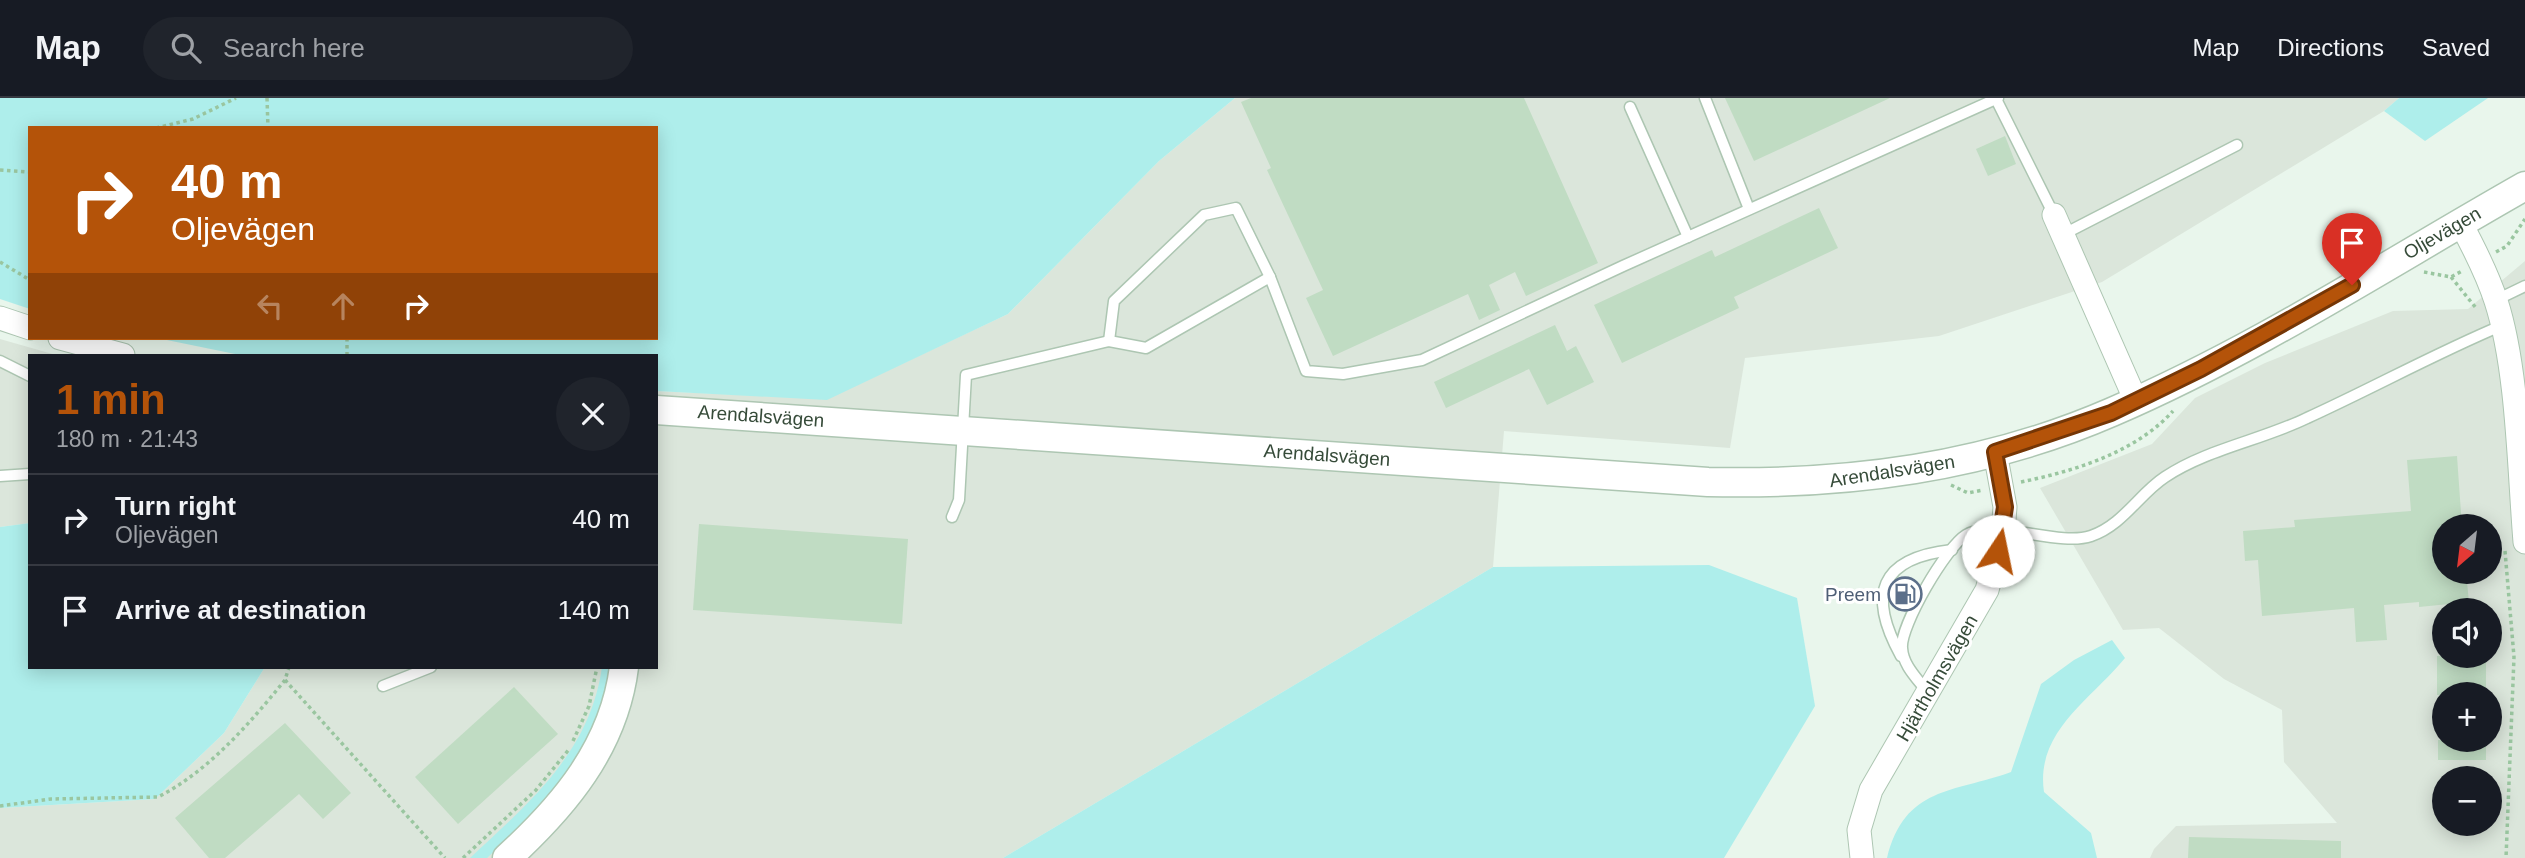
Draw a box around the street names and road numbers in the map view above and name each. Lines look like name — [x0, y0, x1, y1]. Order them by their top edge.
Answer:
street label: Oljevägen — [2400, 203, 2484, 263]
street label: Arendalsvägen — [697, 401, 825, 431]
street label: Arendalsvägen — [1263, 440, 1391, 470]
street label: Arendalsvägen — [1828, 451, 1956, 491]
street label: Hjärtholmsvägen — [1892, 611, 1982, 745]

